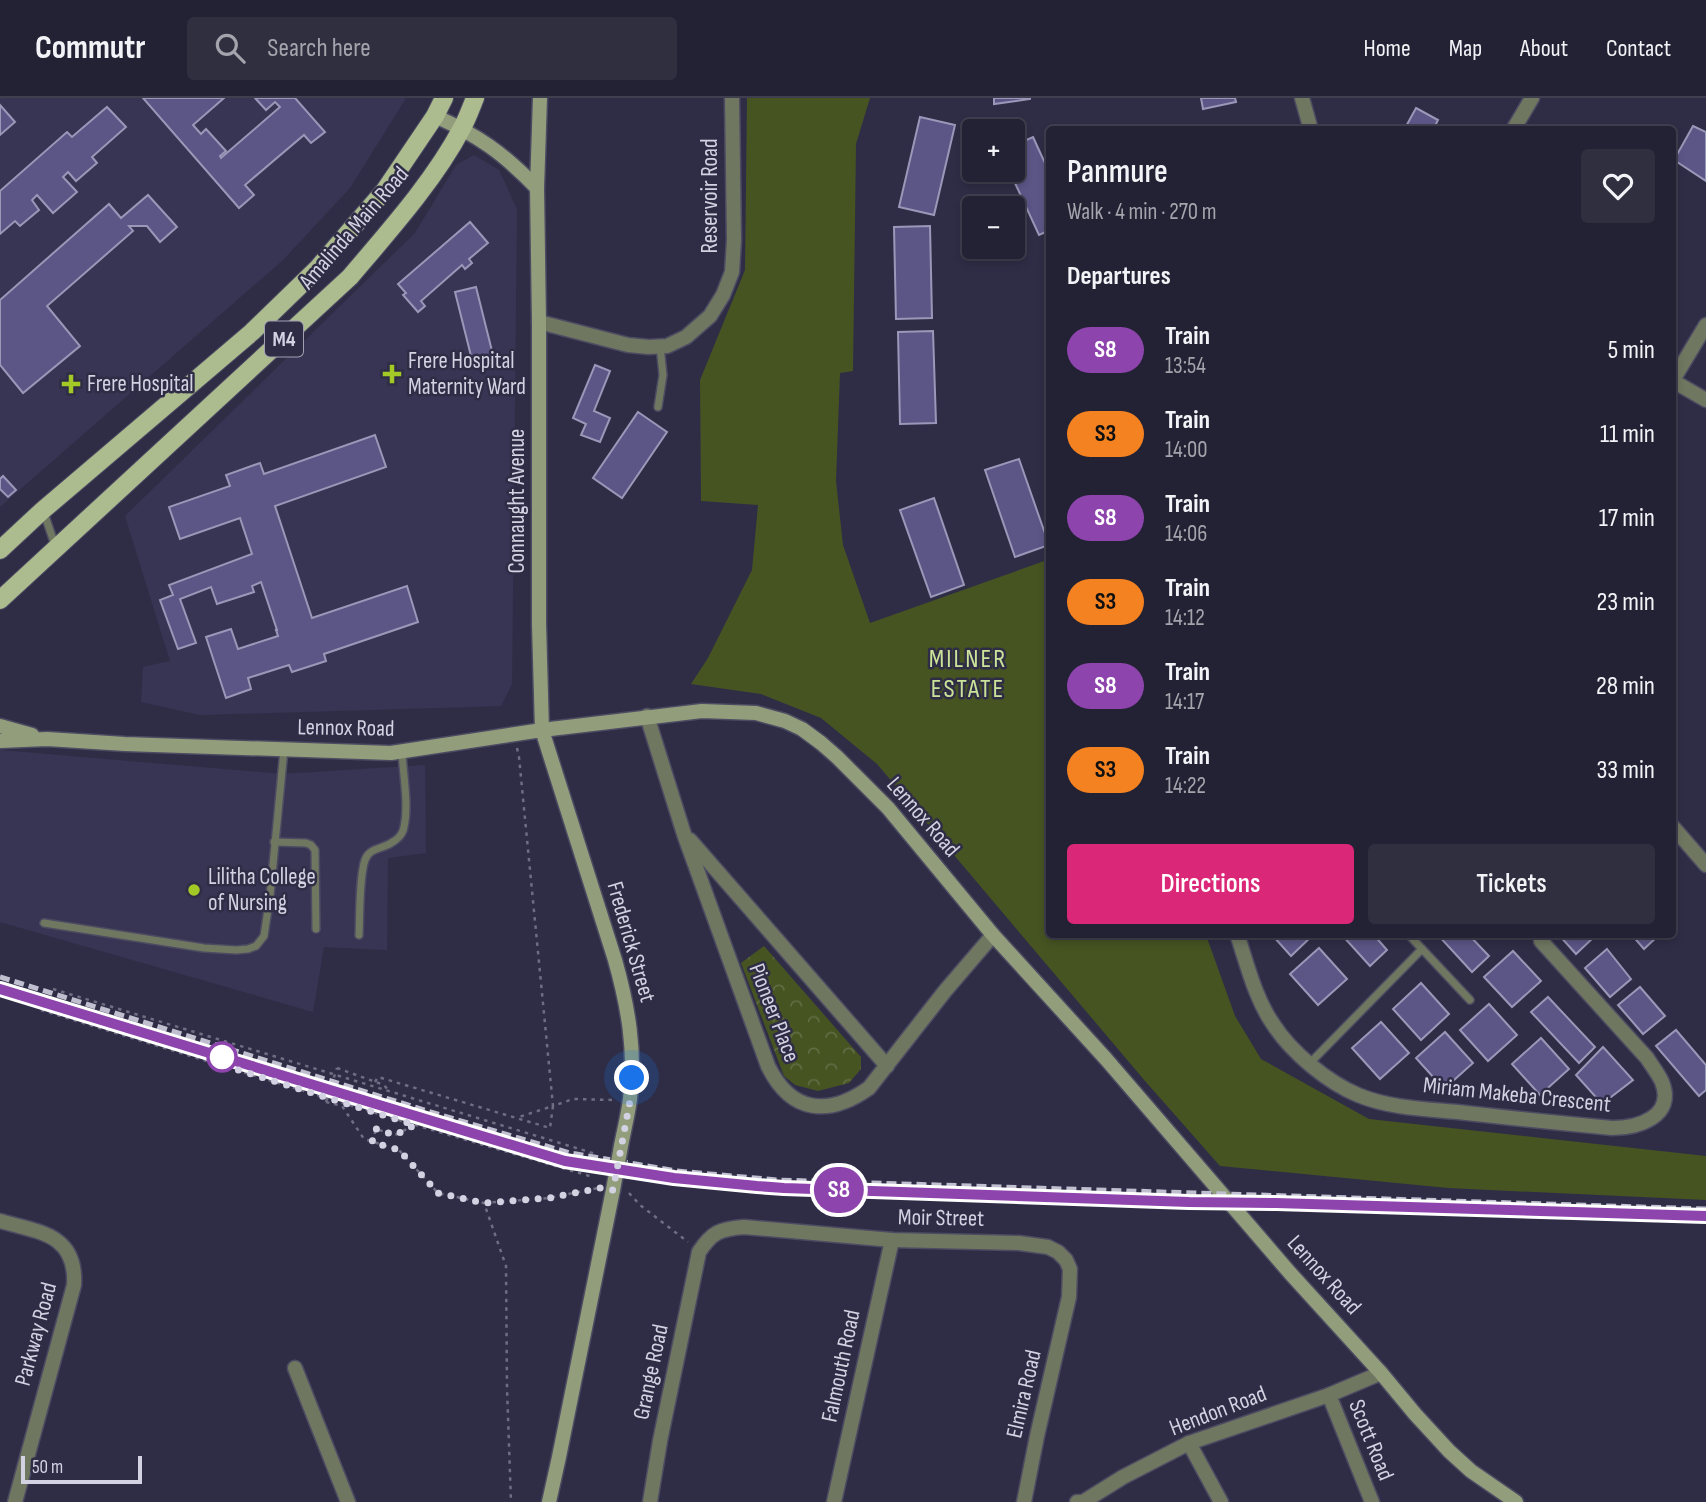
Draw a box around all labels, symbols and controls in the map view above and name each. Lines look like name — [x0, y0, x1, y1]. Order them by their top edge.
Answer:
search box — [187, 17, 677, 80]
text: Commutr — [35, 28, 145, 68]
icon: search — [211, 29, 249, 67]
text: Search here — [267, 33, 371, 64]
text: Home — [1363, 34, 1411, 63]
text: Map — [1449, 34, 1482, 63]
text: About — [1520, 34, 1568, 63]
text: Contact — [1606, 34, 1671, 63]
map controls — [962, 119, 1025, 259]
button: + — [962, 119, 1025, 182]
street label: Reservoir Road — [696, 138, 724, 254]
button: heart — [1581, 149, 1655, 223]
text: Panmure — [1067, 152, 1168, 192]
street label: Amalinda Main Road — [292, 161, 415, 296]
button: − — [962, 196, 1025, 259]
text: Walk · 4 min · 270 m — [1067, 198, 1217, 226]
text: Departures — [1067, 261, 1171, 292]
text: Train — [1165, 321, 1210, 352]
road number: M4 — [265, 322, 303, 356]
text: S8 — [1094, 335, 1117, 364]
text: 5 min — [1608, 335, 1655, 366]
place label: Frere Hospital Maternity Ward — [408, 347, 526, 401]
text: 13:54 — [1165, 352, 1206, 380]
marker: Frere Hospital Maternity Ward — [382, 364, 402, 384]
place label: Frere Hospital — [87, 370, 194, 398]
marker: Frere Hospital — [61, 374, 81, 394]
text: Train — [1165, 405, 1210, 436]
text: S3 — [1095, 419, 1116, 448]
text: 11 min — [1600, 419, 1655, 450]
street label: Connaught Avenue — [503, 429, 531, 573]
text: 14:00 — [1165, 436, 1208, 464]
text: Train — [1165, 489, 1210, 520]
text: S8 — [1094, 503, 1117, 532]
text: 17 min — [1599, 503, 1655, 534]
text: 14:06 — [1165, 520, 1207, 548]
text: Train — [1165, 573, 1210, 604]
text: S3 — [1095, 587, 1116, 616]
text: 23 min — [1597, 587, 1655, 618]
text: 14:12 — [1165, 604, 1205, 632]
district label: MILNER ESTATE — [929, 644, 1007, 705]
text: Train — [1165, 657, 1210, 688]
text: S8 — [1094, 671, 1117, 700]
text: 28 min — [1596, 671, 1655, 702]
text: 14:17 — [1165, 688, 1204, 716]
street label: Lennox Road — [297, 713, 395, 743]
text: Train — [1165, 741, 1210, 772]
text: S3 — [1095, 755, 1116, 784]
text: 33 min — [1596, 755, 1655, 786]
street label: Lennox Road — [881, 771, 965, 863]
text: 14:22 — [1165, 772, 1206, 800]
button: Directions — [1067, 844, 1354, 924]
button: Tickets — [1368, 844, 1655, 924]
place label: Lilitha College of Nursing — [208, 863, 316, 917]
street label: Frederick Street — [600, 879, 662, 1005]
marker: Lilitha College of Nursing — [186, 882, 202, 898]
street label: Pioneer Place — [742, 960, 806, 1066]
unlabelled marker — [207, 1042, 237, 1072]
your location — [614, 1060, 649, 1095]
street label: Miriam Makeba Crescent — [1422, 1071, 1612, 1119]
line badge: S8 — [808, 1167, 870, 1213]
text: S8 — [828, 1175, 850, 1204]
street label: Moir Street — [898, 1203, 984, 1233]
street label: Lennox Road — [1281, 1230, 1367, 1320]
street label: Parkway Road — [9, 1279, 63, 1389]
street label: Falmouth Road — [815, 1307, 867, 1425]
street label: Grange Road — [627, 1322, 675, 1422]
street label: Elmira Road — [1000, 1347, 1048, 1441]
street label: Hendon Road — [1165, 1380, 1271, 1442]
street label: Scott Road — [1342, 1396, 1400, 1484]
scale bar — [21, 1453, 142, 1485]
text: 50 m — [32, 1456, 63, 1479]

